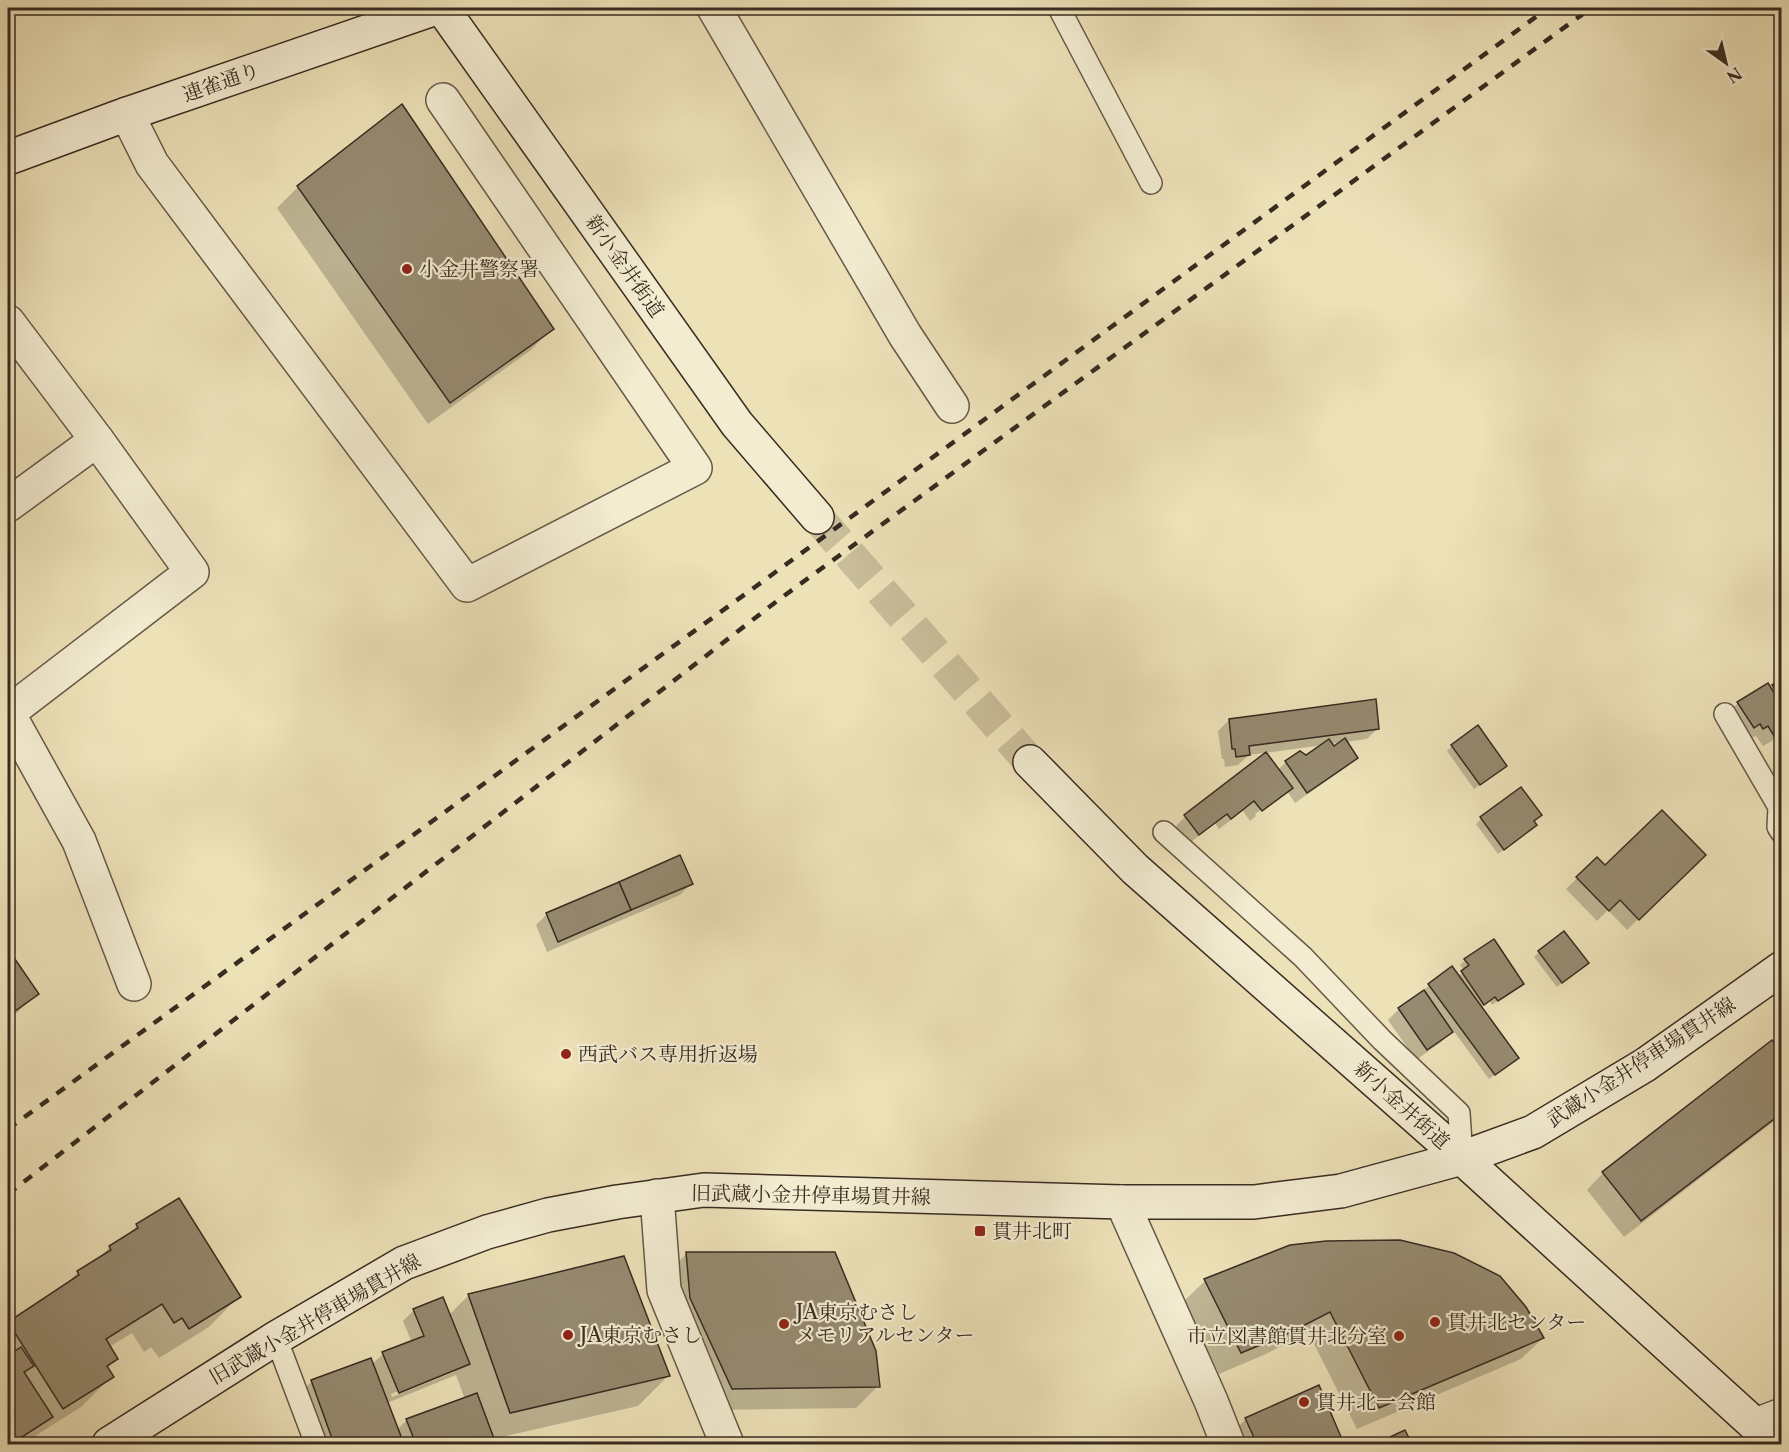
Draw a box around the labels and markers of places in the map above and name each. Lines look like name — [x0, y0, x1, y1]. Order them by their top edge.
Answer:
place label: 小金井警察署 — [419, 257, 539, 281]
marker: 小金井警察署 — [400, 262, 414, 276]
place label: 西武バス専用折返場 — [578, 1042, 758, 1066]
marker: 西武バス専用折返場 — [559, 1047, 573, 1061]
place label: 貫井北町 — [992, 1219, 1072, 1243]
marker: 貫井北町 — [973, 1224, 987, 1238]
place label: JA東京むさし メモリアルセンター — [793, 1300, 974, 1347]
place label: 貫井北センター — [1447, 1310, 1586, 1334]
marker: 貫井北センター — [1428, 1315, 1442, 1329]
marker: JA東京むさし メモリアルセンター — [777, 1317, 791, 1331]
place label: JA東京むさし — [577, 1323, 702, 1347]
place label: 市立図書館貫井北分室 — [1187, 1324, 1387, 1348]
marker: JA東京むさし — [561, 1328, 575, 1342]
marker: 市立図書館貫井北分室 — [1392, 1329, 1406, 1343]
place label: 貫井北一会館 — [1316, 1390, 1436, 1414]
marker: 貫井北一会館 — [1297, 1395, 1311, 1409]

